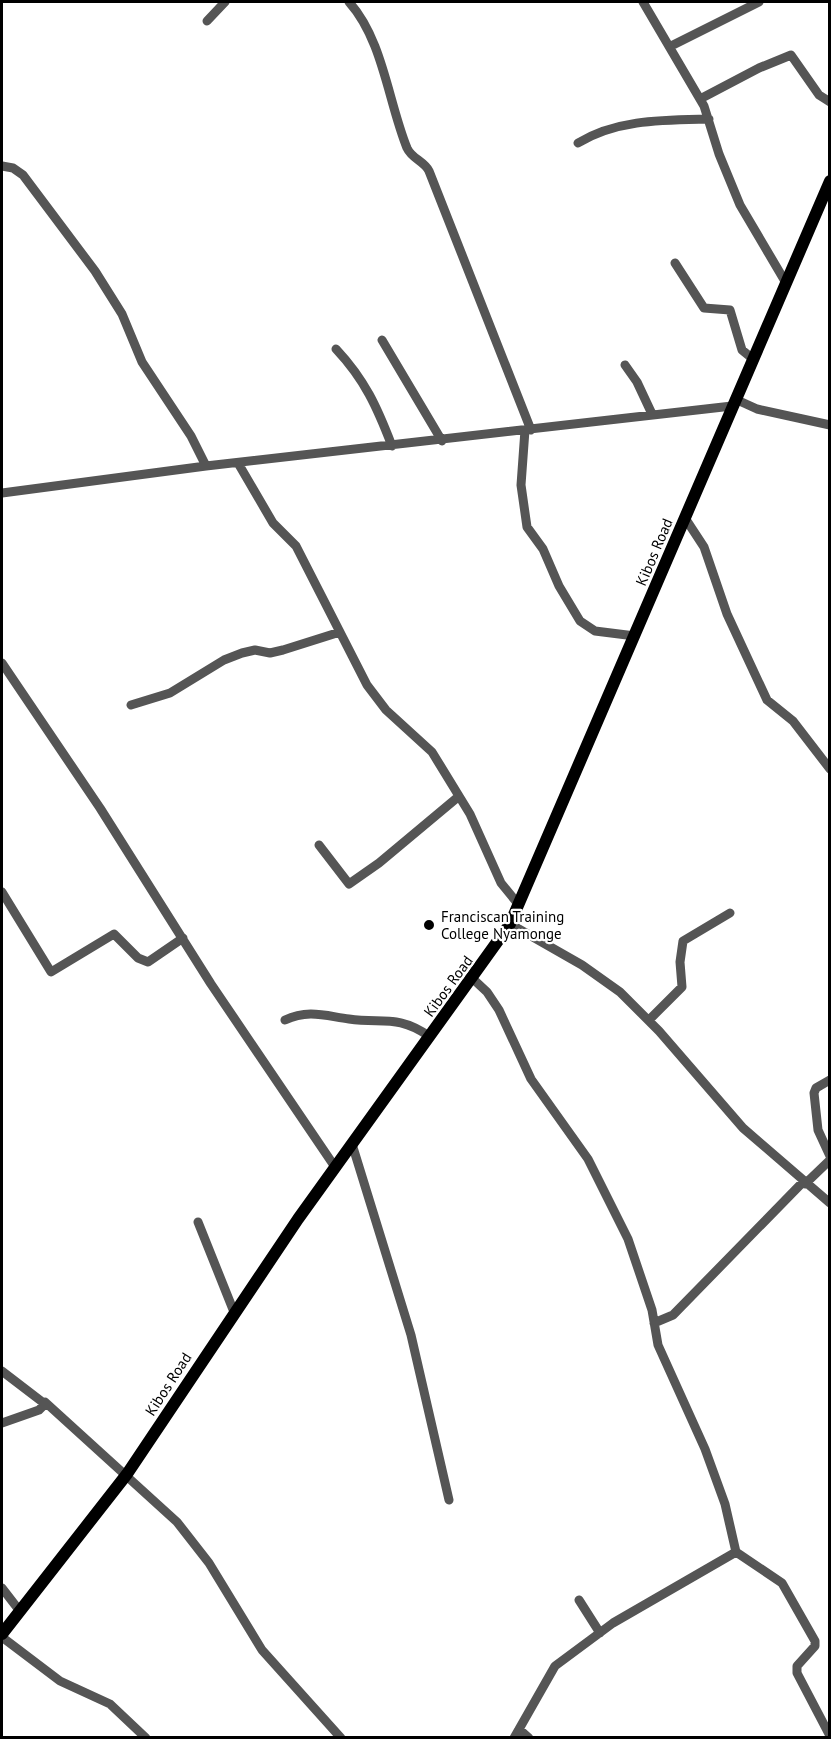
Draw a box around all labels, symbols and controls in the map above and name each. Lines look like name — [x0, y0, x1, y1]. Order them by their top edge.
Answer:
street label: Kibos Road — [631, 515, 677, 589]
place label: Franciscan Training College Nyamonge — [441, 907, 564, 943]
marker: Franciscan Training College Nyamonge — [422, 918, 436, 932]
street label: Kibos Road — [419, 952, 477, 1020]
street label: Kibos Road — [141, 1349, 195, 1419]

